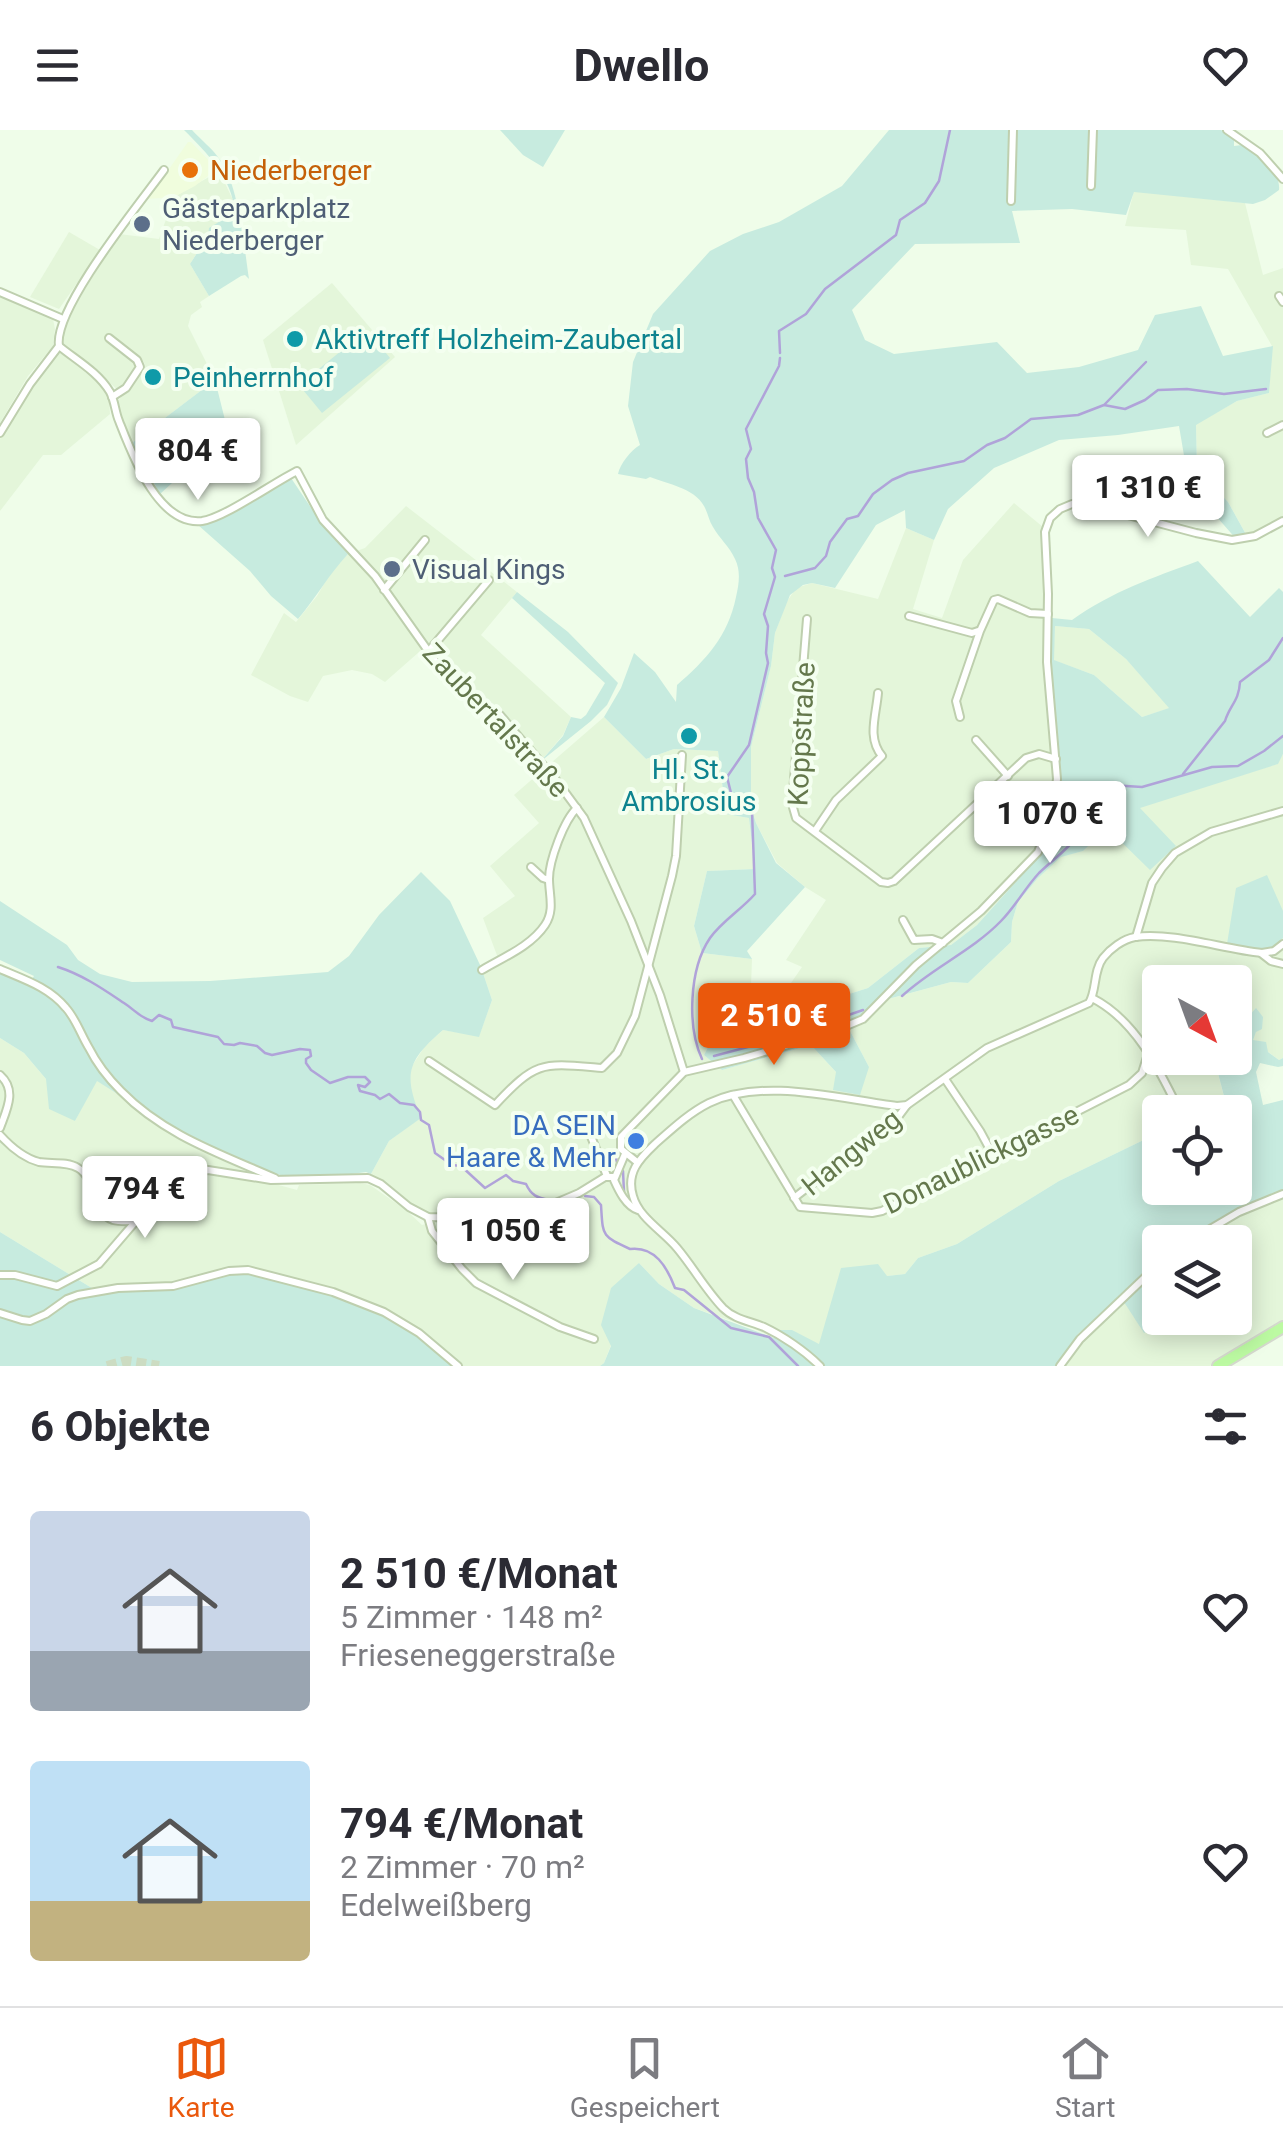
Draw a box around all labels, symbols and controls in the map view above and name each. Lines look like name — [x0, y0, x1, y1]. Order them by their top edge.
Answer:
icon: menu — [30, 38, 85, 93]
icon: heart — [1198, 38, 1253, 93]
text: Dwello — [574, 39, 709, 92]
place label: Niederberger — [210, 154, 372, 187]
marker: Niederberger — [179, 159, 201, 181]
place label: Gästeparkplatz Niederberger — [162, 192, 350, 257]
marker: Gästeparkplatz Niederberger — [131, 213, 153, 235]
place label: Aktivtreff Holzheim-Zaubertal — [315, 323, 682, 356]
marker: Aktivtreff Holzheim-Zaubertal — [284, 328, 306, 350]
place label: Peinherrnhof — [173, 361, 334, 394]
marker: Peinherrnhof — [142, 366, 164, 388]
pin: 804 € — [128, 418, 268, 503]
text: 804 € — [157, 431, 239, 469]
pin: 1 310 € — [1056, 455, 1240, 540]
text: 1 310 € — [1094, 468, 1202, 506]
place label: Visual Kings — [412, 553, 566, 586]
marker: Visual Kings — [381, 558, 403, 580]
street label: Zaubertalstraße — [416, 636, 575, 804]
street label: Koppstraße — [781, 661, 822, 807]
marker: Hl. St. Ambrosius — [678, 725, 700, 747]
place label: Hl. St. Ambrosius — [622, 753, 756, 818]
pin: 1 070 € — [958, 781, 1142, 866]
text: 1 070 € — [996, 794, 1104, 832]
north arrow — [1142, 965, 1252, 1075]
map controls — [1142, 965, 1252, 1335]
pin: 2 510 € — [682, 983, 866, 1068]
text: 2 510 € — [720, 996, 828, 1034]
button: locate — [1142, 1095, 1252, 1205]
street label: Donaublickgasse — [878, 1098, 1084, 1221]
street label: Hangweg — [795, 1102, 908, 1202]
place label: DA SEIN Haare & Mehr — [446, 1109, 617, 1174]
marker: DA SEIN Haare & Mehr — [625, 1130, 647, 1152]
pin: 794 € — [75, 1156, 215, 1241]
text: 794 € — [104, 1169, 186, 1207]
pin: 1 050 € — [421, 1198, 605, 1283]
text: 1 050 € — [459, 1211, 567, 1249]
button: layers — [1142, 1225, 1252, 1335]
icon: filters — [1198, 1399, 1253, 1454]
text: 6 Objekte — [30, 1402, 210, 1451]
text: 2 510 €/Monat — [340, 1549, 618, 1598]
icon: home — [110, 1551, 230, 1671]
icon: heart — [1198, 1584, 1253, 1639]
text: 5 Zimmer · 148 m² — [340, 1598, 603, 1636]
text: Frieseneggerstraße — [340, 1636, 615, 1674]
text: 794 €/Monat — [340, 1799, 583, 1848]
icon: home — [110, 1801, 230, 1921]
icon: heart — [1198, 1834, 1253, 1889]
text: 2 Zimmer · 70 m² — [340, 1848, 585, 1886]
text: Edelweißberg — [340, 1886, 532, 1924]
tab: Karte — [168, 2031, 235, 2124]
tab: Gespeichert — [570, 2031, 720, 2124]
tab: Start — [1055, 2031, 1115, 2124]

